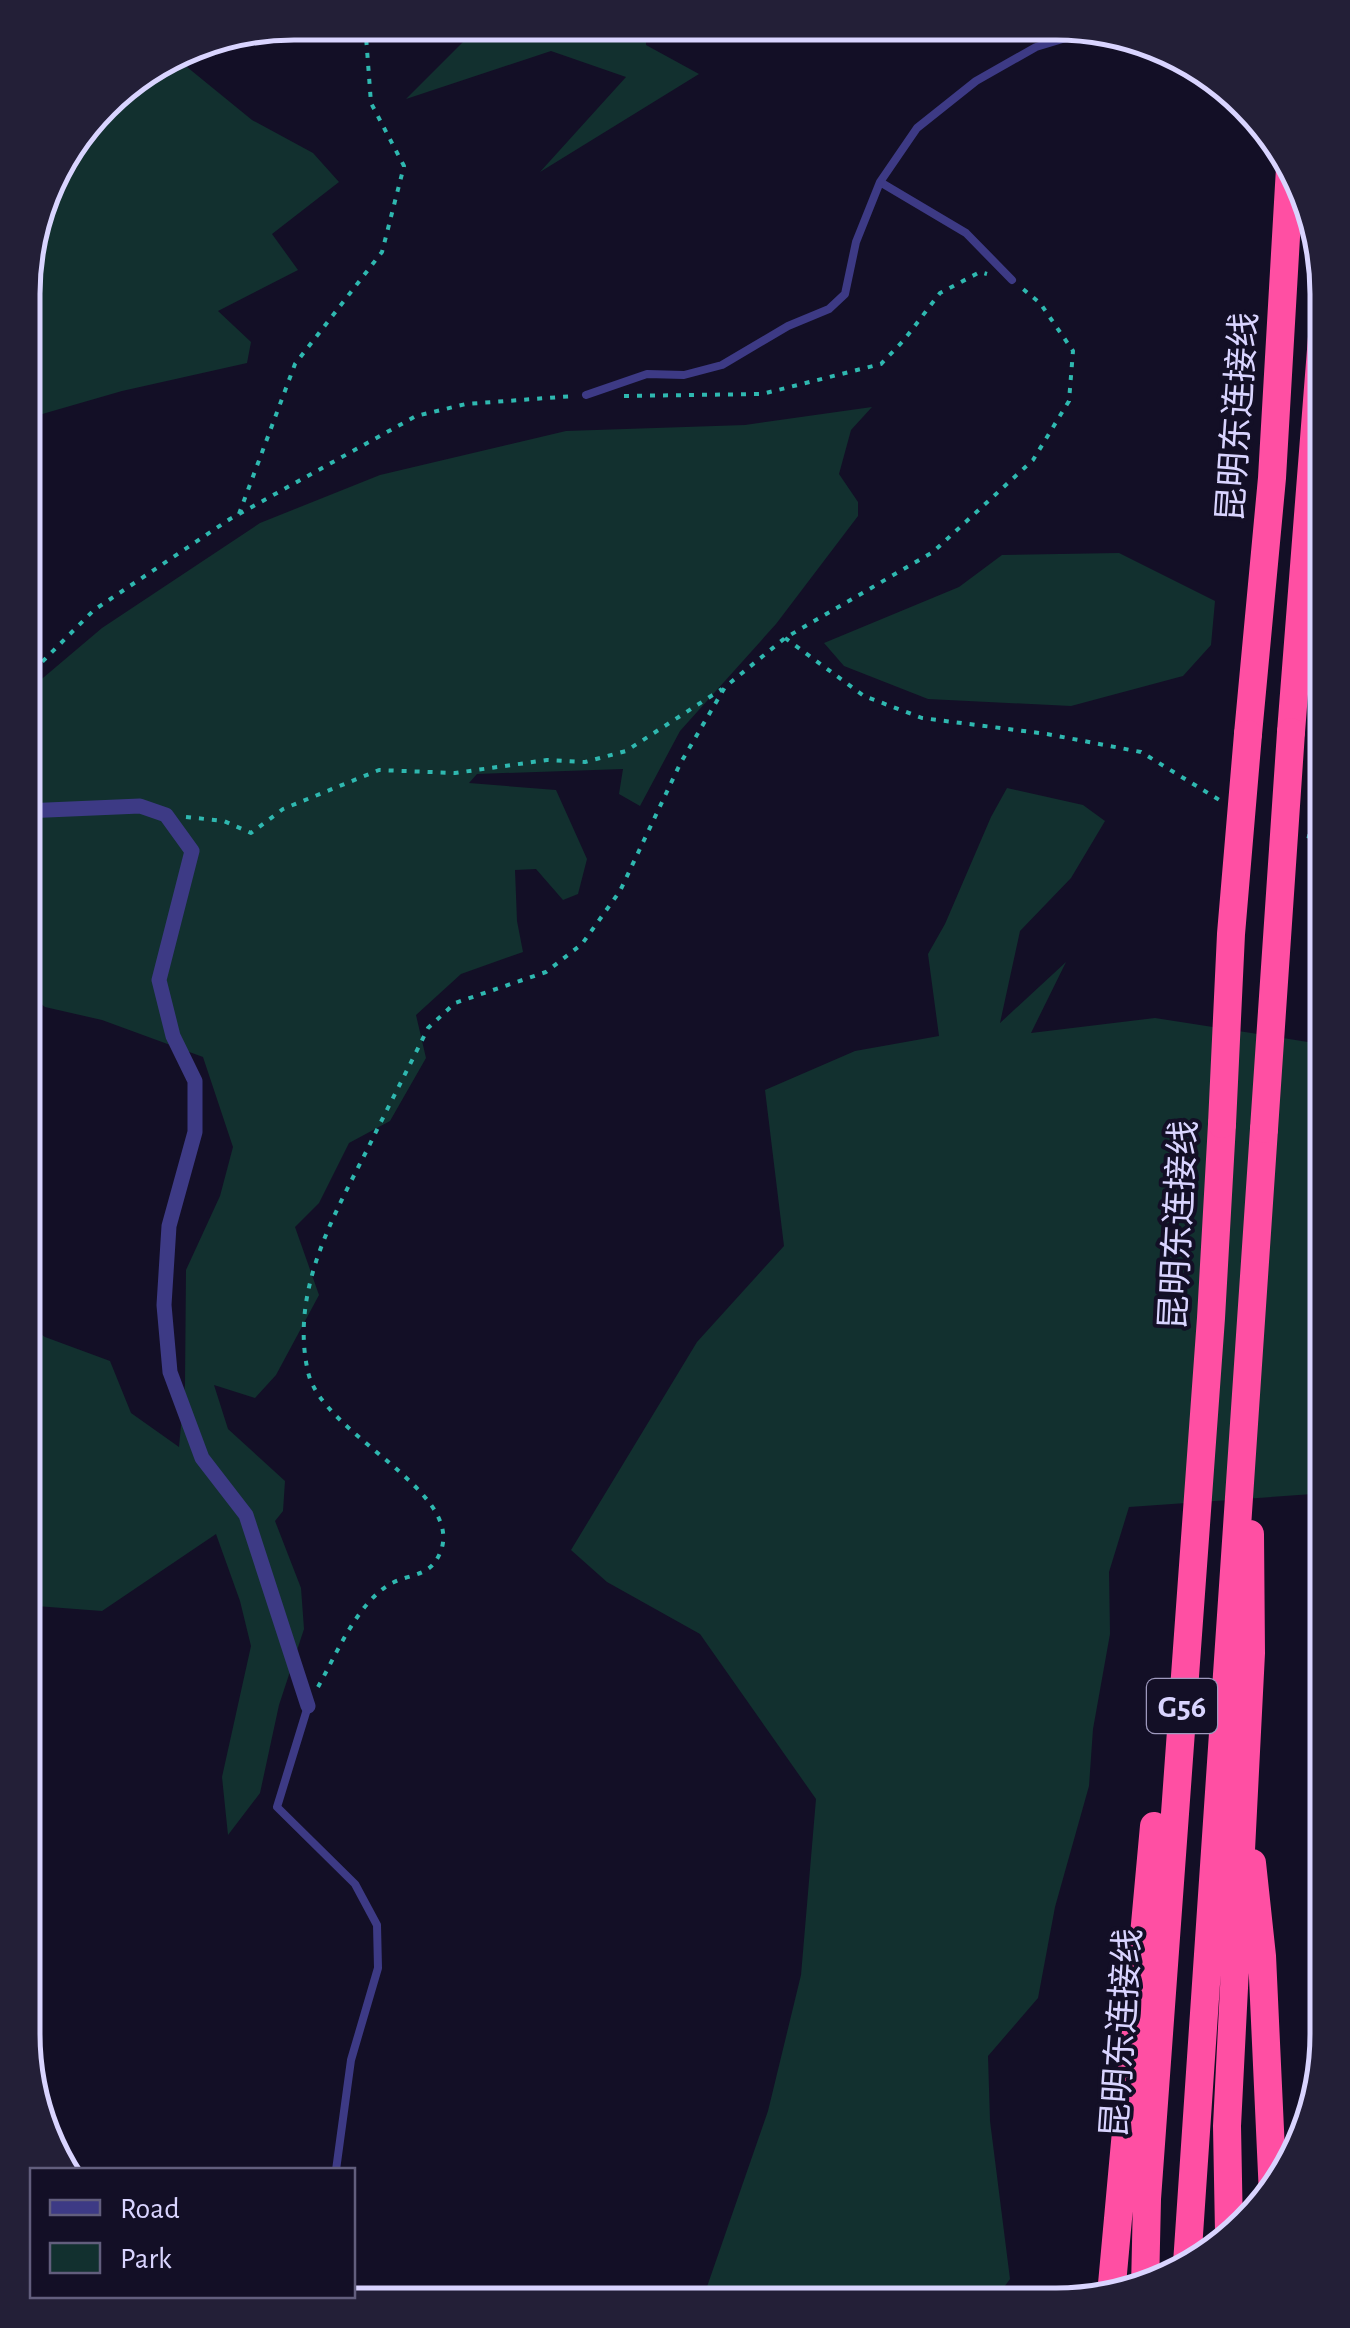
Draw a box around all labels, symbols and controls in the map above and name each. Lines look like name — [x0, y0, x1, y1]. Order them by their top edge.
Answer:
street label: 昆明东连接线 — [1212, 311, 1263, 523]
street label: 昆明东连接线 — [1155, 1119, 1202, 1331]
road number: G56 — [1147, 1679, 1217, 1733]
street label: 昆明东连接线 — [1096, 1927, 1147, 2139]
legend — [30, 2168, 355, 2298]
text: Road — [120, 2194, 180, 2224]
text: Park — [120, 2244, 172, 2274]

